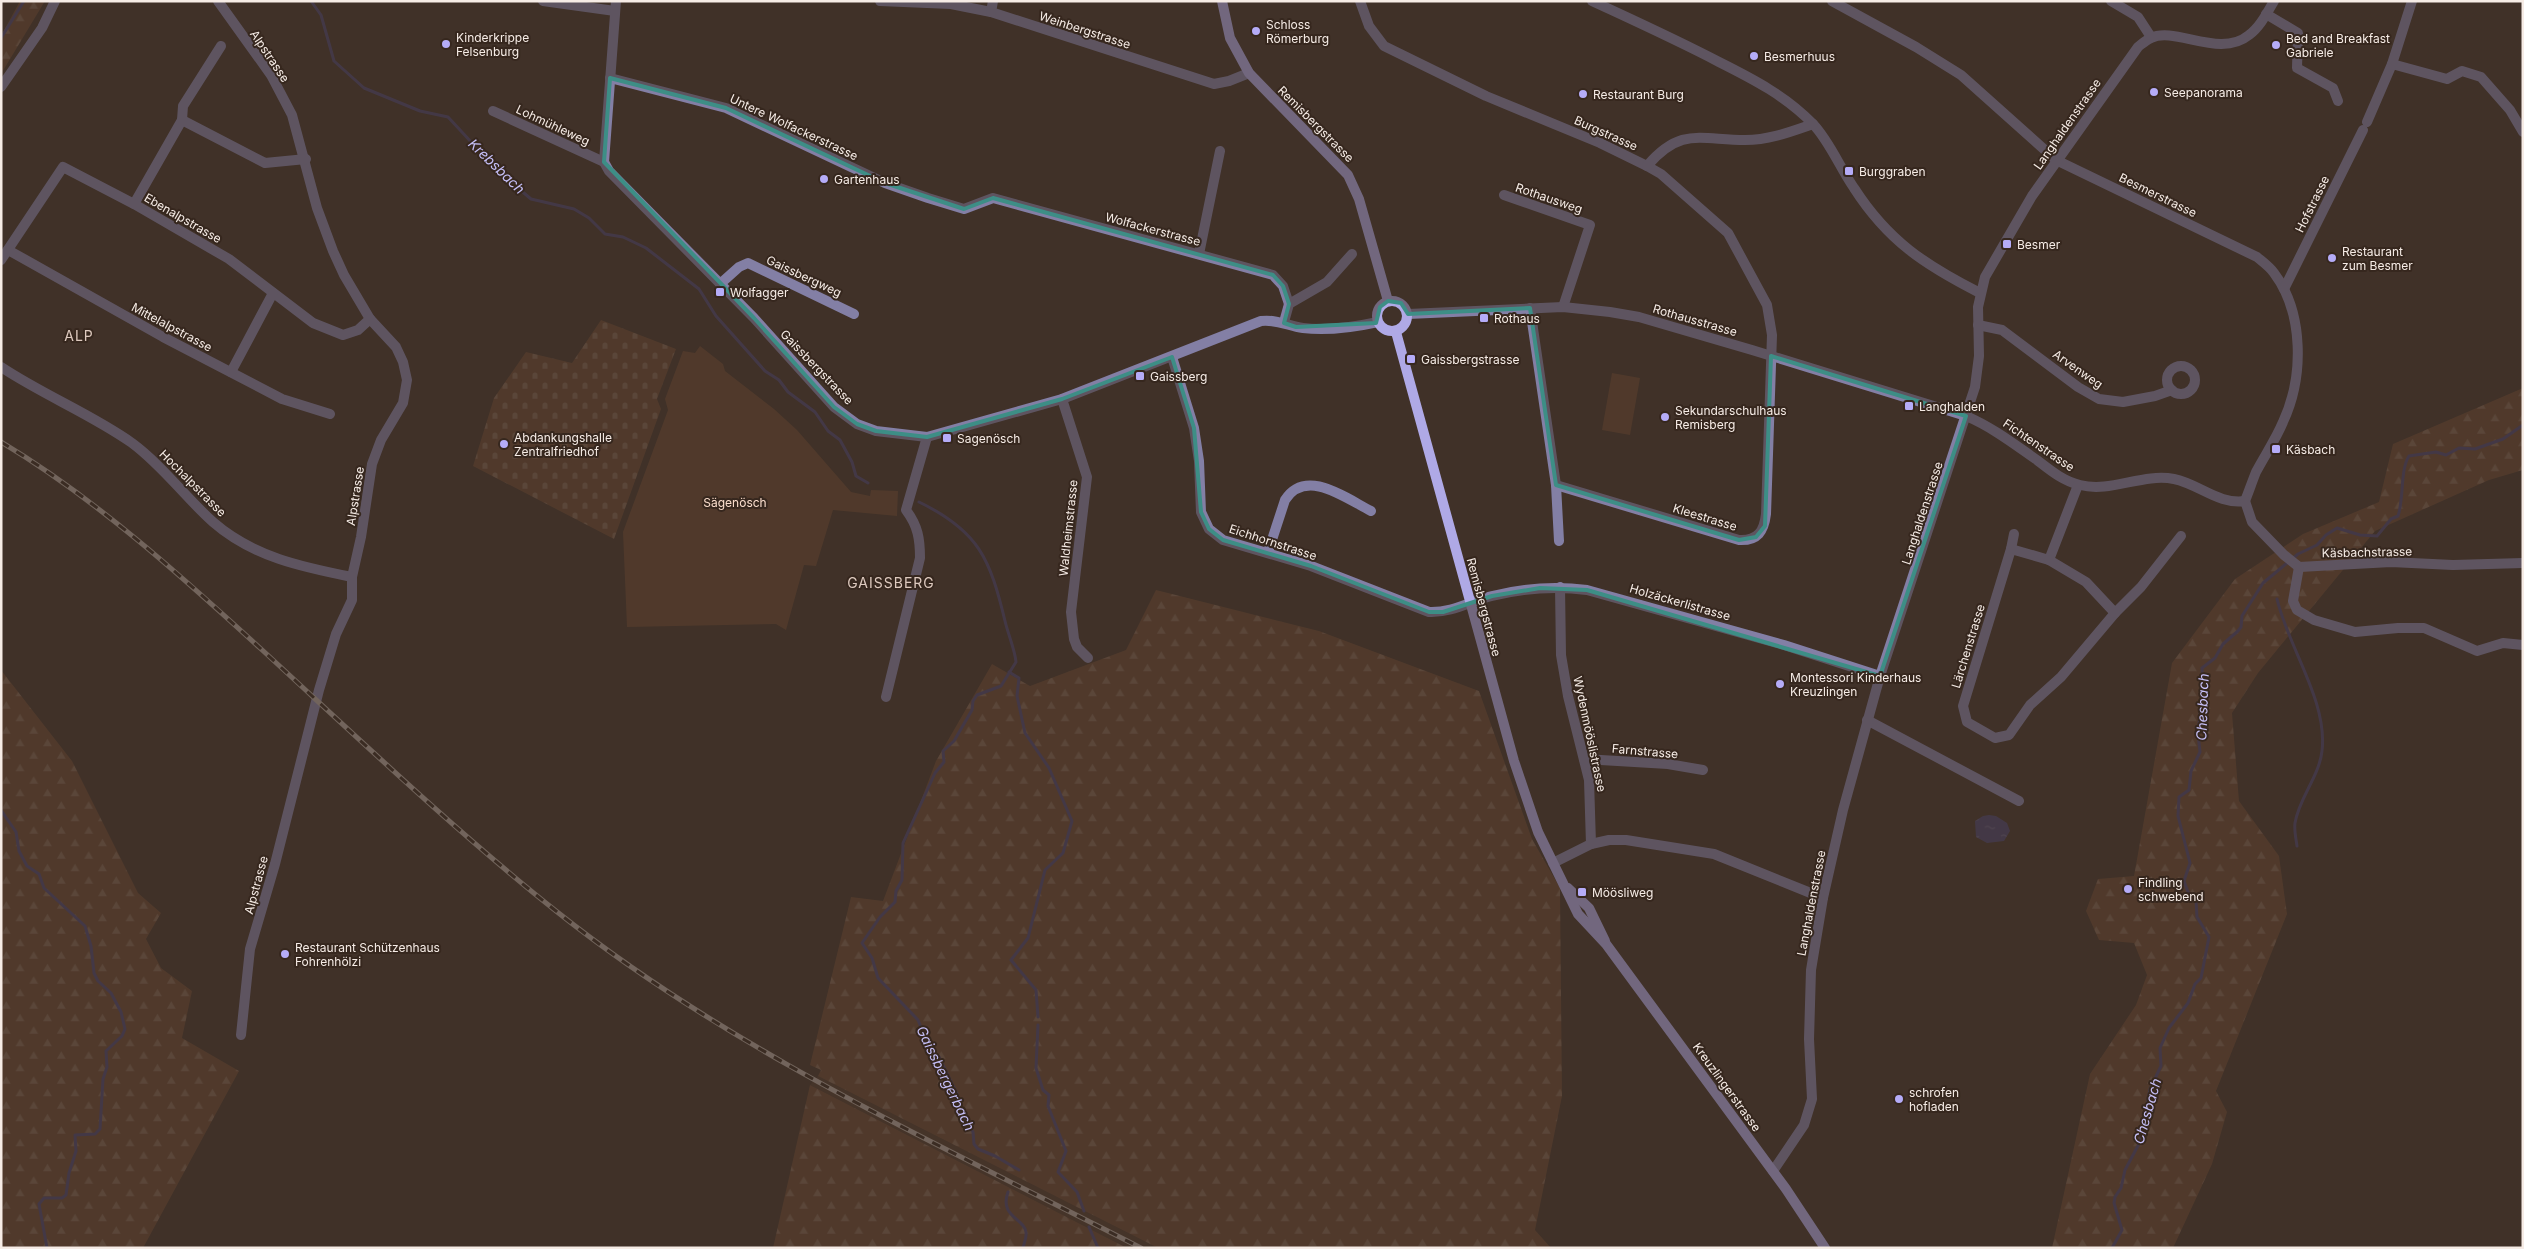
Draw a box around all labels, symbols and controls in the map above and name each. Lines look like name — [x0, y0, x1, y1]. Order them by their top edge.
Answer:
street label: Weinbergstrasse — [1037, 8, 1133, 52]
place label: Schloss Römerburg — [1266, 17, 1329, 46]
marker: Schloss Römerburg — [1250, 25, 1262, 37]
street label: Alpstrasse — [247, 27, 293, 85]
place label: Kinderkrippe Felsenburg — [456, 30, 529, 59]
place label: Bed and Breakfast Gabriele — [2286, 31, 2390, 60]
marker: Kinderkrippe Felsenburg — [440, 38, 452, 50]
marker: Bed and Breakfast Gabriele — [2270, 39, 2282, 51]
place label: Besmerhuus — [1764, 49, 1835, 64]
marker: Besmerhuus — [1748, 50, 1760, 62]
street label: Langhaldenstrasse — [2030, 76, 2104, 172]
street label: Remisbergstrasse — [1275, 83, 1357, 165]
place label: Seepanorama — [2164, 85, 2243, 100]
marker: Seepanorama — [2148, 86, 2160, 98]
place label: Restaurant Burg — [1593, 87, 1684, 102]
marker: Restaurant Burg — [1577, 88, 1589, 100]
street label: Untere Wolfackerstrasse — [728, 91, 860, 163]
street label: Lohmühleweg — [514, 101, 592, 149]
street label: Burgstrasse — [1572, 112, 1640, 154]
water label: Krebsbach — [465, 135, 529, 197]
place label: Burggraben — [1859, 164, 1926, 179]
marker: Burggraben — [1843, 165, 1855, 177]
street label: Besmerstrasse — [2117, 170, 2199, 220]
place label: Gartenhaus — [834, 172, 900, 187]
marker: Gartenhaus — [818, 173, 830, 185]
street label: Hofstrasse — [2292, 173, 2332, 235]
street label: Rothausweg — [1514, 180, 1584, 216]
street label: Ebenalpstrasse — [142, 190, 224, 246]
street label: Wolfackerstrasse — [1104, 209, 1202, 249]
place label: Besmer — [2017, 237, 2061, 252]
marker: Besmer — [2001, 238, 2013, 250]
place label: Restaurant zum Besmer — [2342, 244, 2413, 273]
street label: Gaissbergweg — [764, 252, 844, 300]
marker: Restaurant zum Besmer — [2326, 252, 2338, 264]
place label: Wolfagger — [730, 285, 789, 300]
marker: Wolfagger — [714, 286, 726, 298]
street label: Mittelalpstrasse — [129, 299, 215, 355]
street label: Rothausstrasse — [1651, 301, 1739, 339]
place label: Rothaus — [1494, 311, 1540, 326]
marker: Rothaus — [1478, 312, 1490, 324]
street label: Gaissbergstrasse — [777, 326, 857, 408]
district label: ALP — [64, 327, 94, 344]
street label: Arvenweg — [2050, 346, 2106, 392]
place label: Gaissbergstrasse — [1421, 352, 1519, 367]
marker: Gaissbergstrasse — [1405, 353, 1417, 365]
place label: Gaissberg — [1150, 369, 1207, 384]
marker: Gaissberg — [1134, 370, 1146, 382]
place label: Langhalden — [1919, 399, 1985, 414]
marker: Langhalden — [1903, 400, 1915, 412]
place label: Sekundarschulhaus Remisberg — [1675, 403, 1787, 432]
marker: Sekundarschulhaus Remisberg — [1659, 411, 1671, 423]
street label: Fichtenstrasse — [2000, 416, 2078, 474]
place label: Abdankungshalle Zentralfriedhof — [514, 430, 612, 459]
place label: Sagenösch — [957, 431, 1020, 446]
marker: Sagenösch — [941, 432, 953, 444]
marker: Abdankungshalle Zentralfriedhof — [498, 438, 510, 450]
place label: Käsbach — [2286, 442, 2335, 457]
marker: Käsbach — [2270, 443, 2282, 455]
street label: Hochalpstrasse — [156, 446, 230, 520]
street label: Langhaldenstrasse — [1898, 460, 1946, 566]
street label: Alpstrasse — [343, 465, 367, 527]
street label: Waldheimstrasse — [1055, 479, 1081, 577]
park label: Sägenösch — [703, 495, 767, 510]
street label: Kleestrasse — [1671, 500, 1739, 534]
street label: Eichhornstrasse — [1227, 521, 1319, 563]
street label: Käsbachstrasse — [2322, 544, 2412, 560]
street label: Remisbergstrasse — [1464, 556, 1504, 658]
district label: GAISSBERG — [847, 574, 935, 591]
street label: Holzäckerlistrasse — [1628, 580, 1732, 624]
street label: Lärchenstrasse — [1948, 602, 1988, 690]
place label: Montessori Kinderhaus Kreuzlingen — [1790, 670, 1921, 699]
water label: Chesbach — [2192, 673, 2212, 741]
street label: Wydenmööslistrasse — [1570, 675, 1610, 793]
marker: Montessori Kinderhaus Kreuzlingen — [1774, 678, 1786, 690]
street label: Farnstrasse — [1611, 741, 1679, 761]
street label: Langhaldenstrasse — [1793, 849, 1829, 957]
street label: Alpstrasse — [241, 854, 271, 916]
place label: Findling schwebend — [2138, 875, 2204, 904]
marker: Findling schwebend — [2122, 883, 2134, 895]
place label: Möösliweg — [1592, 885, 1653, 900]
marker: Möösliweg — [1576, 886, 1588, 898]
place label: Restaurant Schützenhaus Fohrenhölzi — [295, 940, 440, 969]
marker: Restaurant Schützenhaus Fohrenhölzi — [279, 948, 291, 960]
water label: Gaissbergerbach — [913, 1023, 979, 1133]
street label: Kreuzlingerstrasse — [1690, 1040, 1764, 1134]
water label: Chesbach — [2130, 1076, 2164, 1146]
place label: schrofen hofladen — [1909, 1085, 1959, 1114]
marker: schrofen hofladen — [1893, 1093, 1905, 1105]

